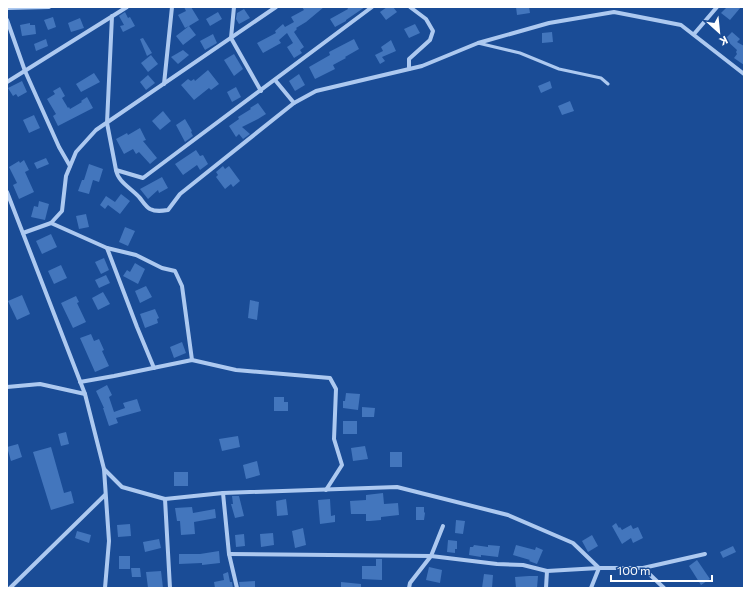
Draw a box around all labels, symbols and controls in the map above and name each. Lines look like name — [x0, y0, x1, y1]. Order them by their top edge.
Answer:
north arrow — [699, 12, 739, 52]
text: K — [717, 34, 730, 49]
scale bar — [611, 557, 712, 583]
text: 100 m — [617, 563, 651, 577]

